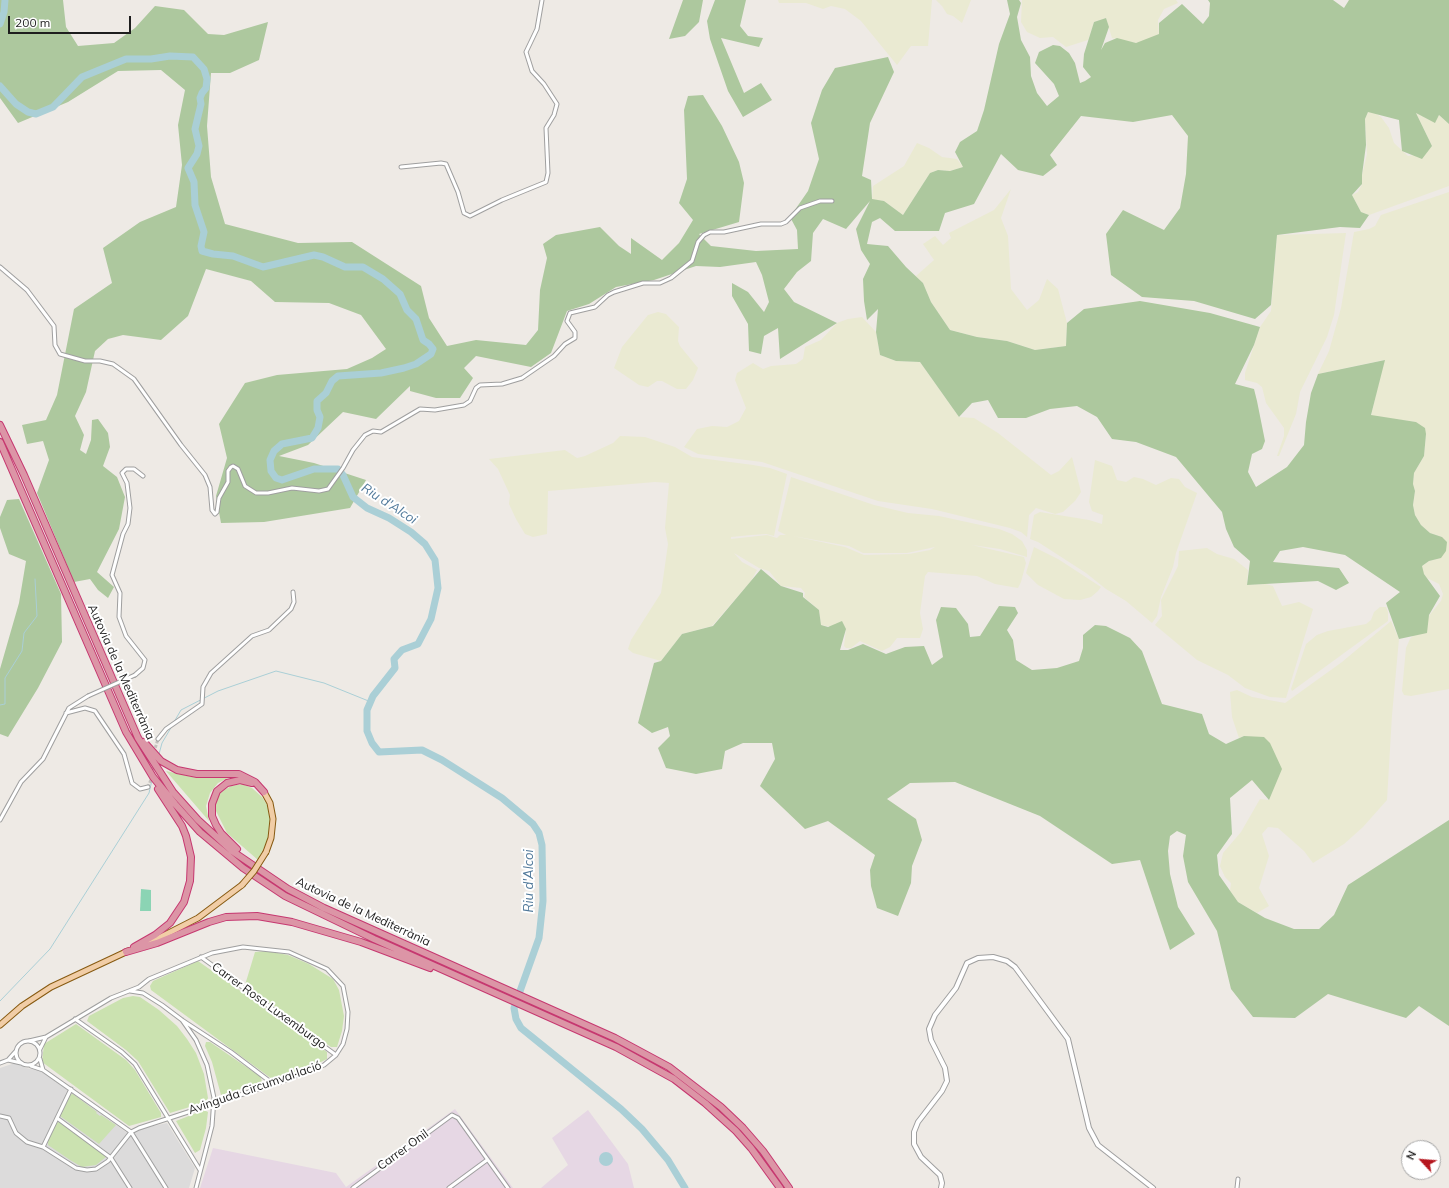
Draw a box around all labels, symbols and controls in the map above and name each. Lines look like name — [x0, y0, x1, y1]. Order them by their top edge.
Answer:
scale bar — [10, 8, 133, 34]
text: 200 m — [15, 15, 50, 30]
water label: Riu d'Alcoi — [358, 480, 420, 528]
street label: Autovia de la Mediterrània — [85, 602, 157, 742]
water label: Riu d'Alcoi — [521, 849, 537, 913]
street label: Autovia de la Mediterrània — [293, 874, 433, 950]
street label: Carrer Rosa Luxemburgo — [209, 960, 329, 1052]
street label: Avinguda Circumval·lació — [187, 1058, 323, 1118]
street label: Carrer Onil — [375, 1127, 431, 1173]
north arrow — [1401, 1140, 1441, 1180]
text: N — [1403, 1148, 1419, 1162]

